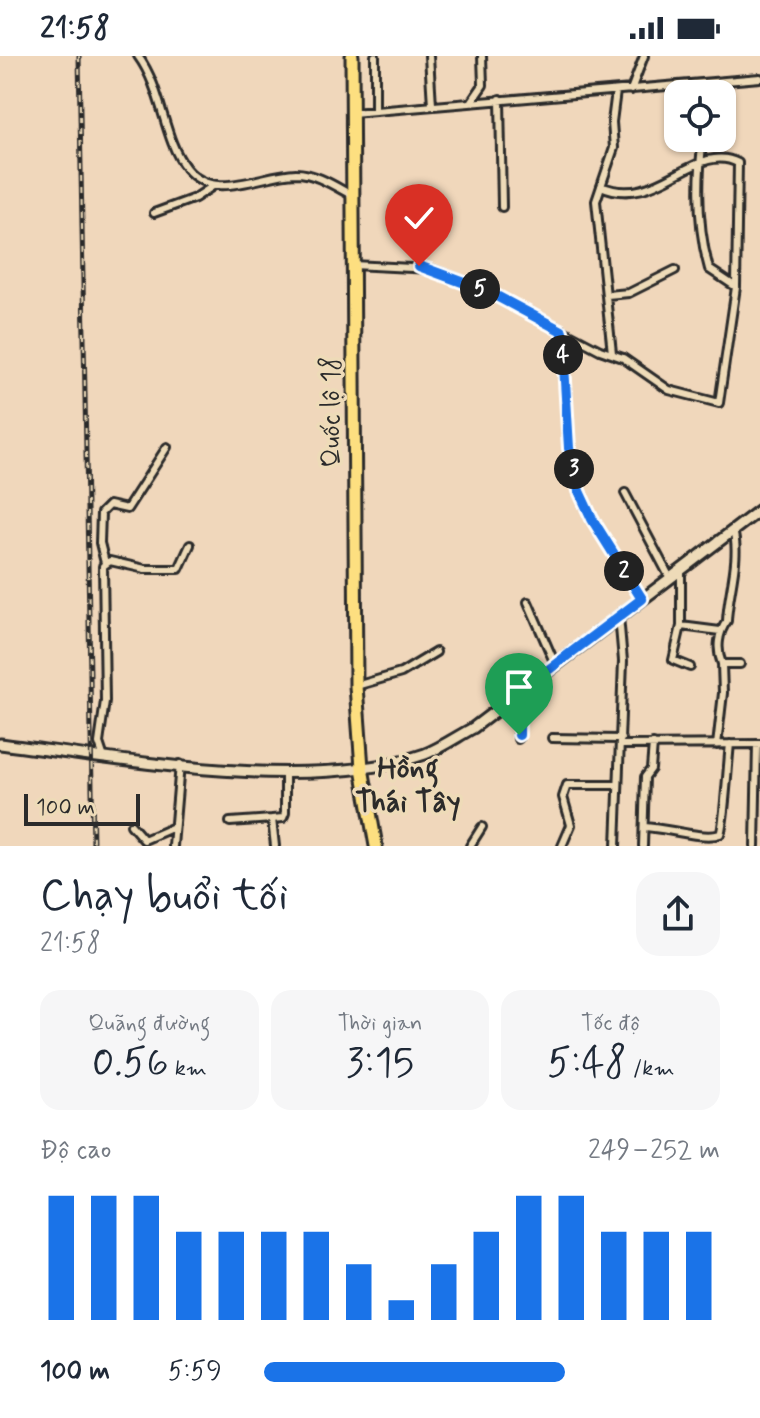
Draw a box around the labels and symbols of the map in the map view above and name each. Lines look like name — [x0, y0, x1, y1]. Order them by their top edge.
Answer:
pin — [385, 184, 453, 266]
pin: 5 — [460, 269, 500, 309]
pin: 4 — [543, 335, 583, 375]
street label: Quốc lộ 18 — [315, 357, 349, 467]
pin: 3 — [554, 449, 594, 489]
pin: 2 — [604, 551, 644, 591]
pin — [485, 653, 553, 735]
district label: Hồng Thái Tây — [355, 749, 461, 822]
scale bar — [24, 790, 140, 826]

